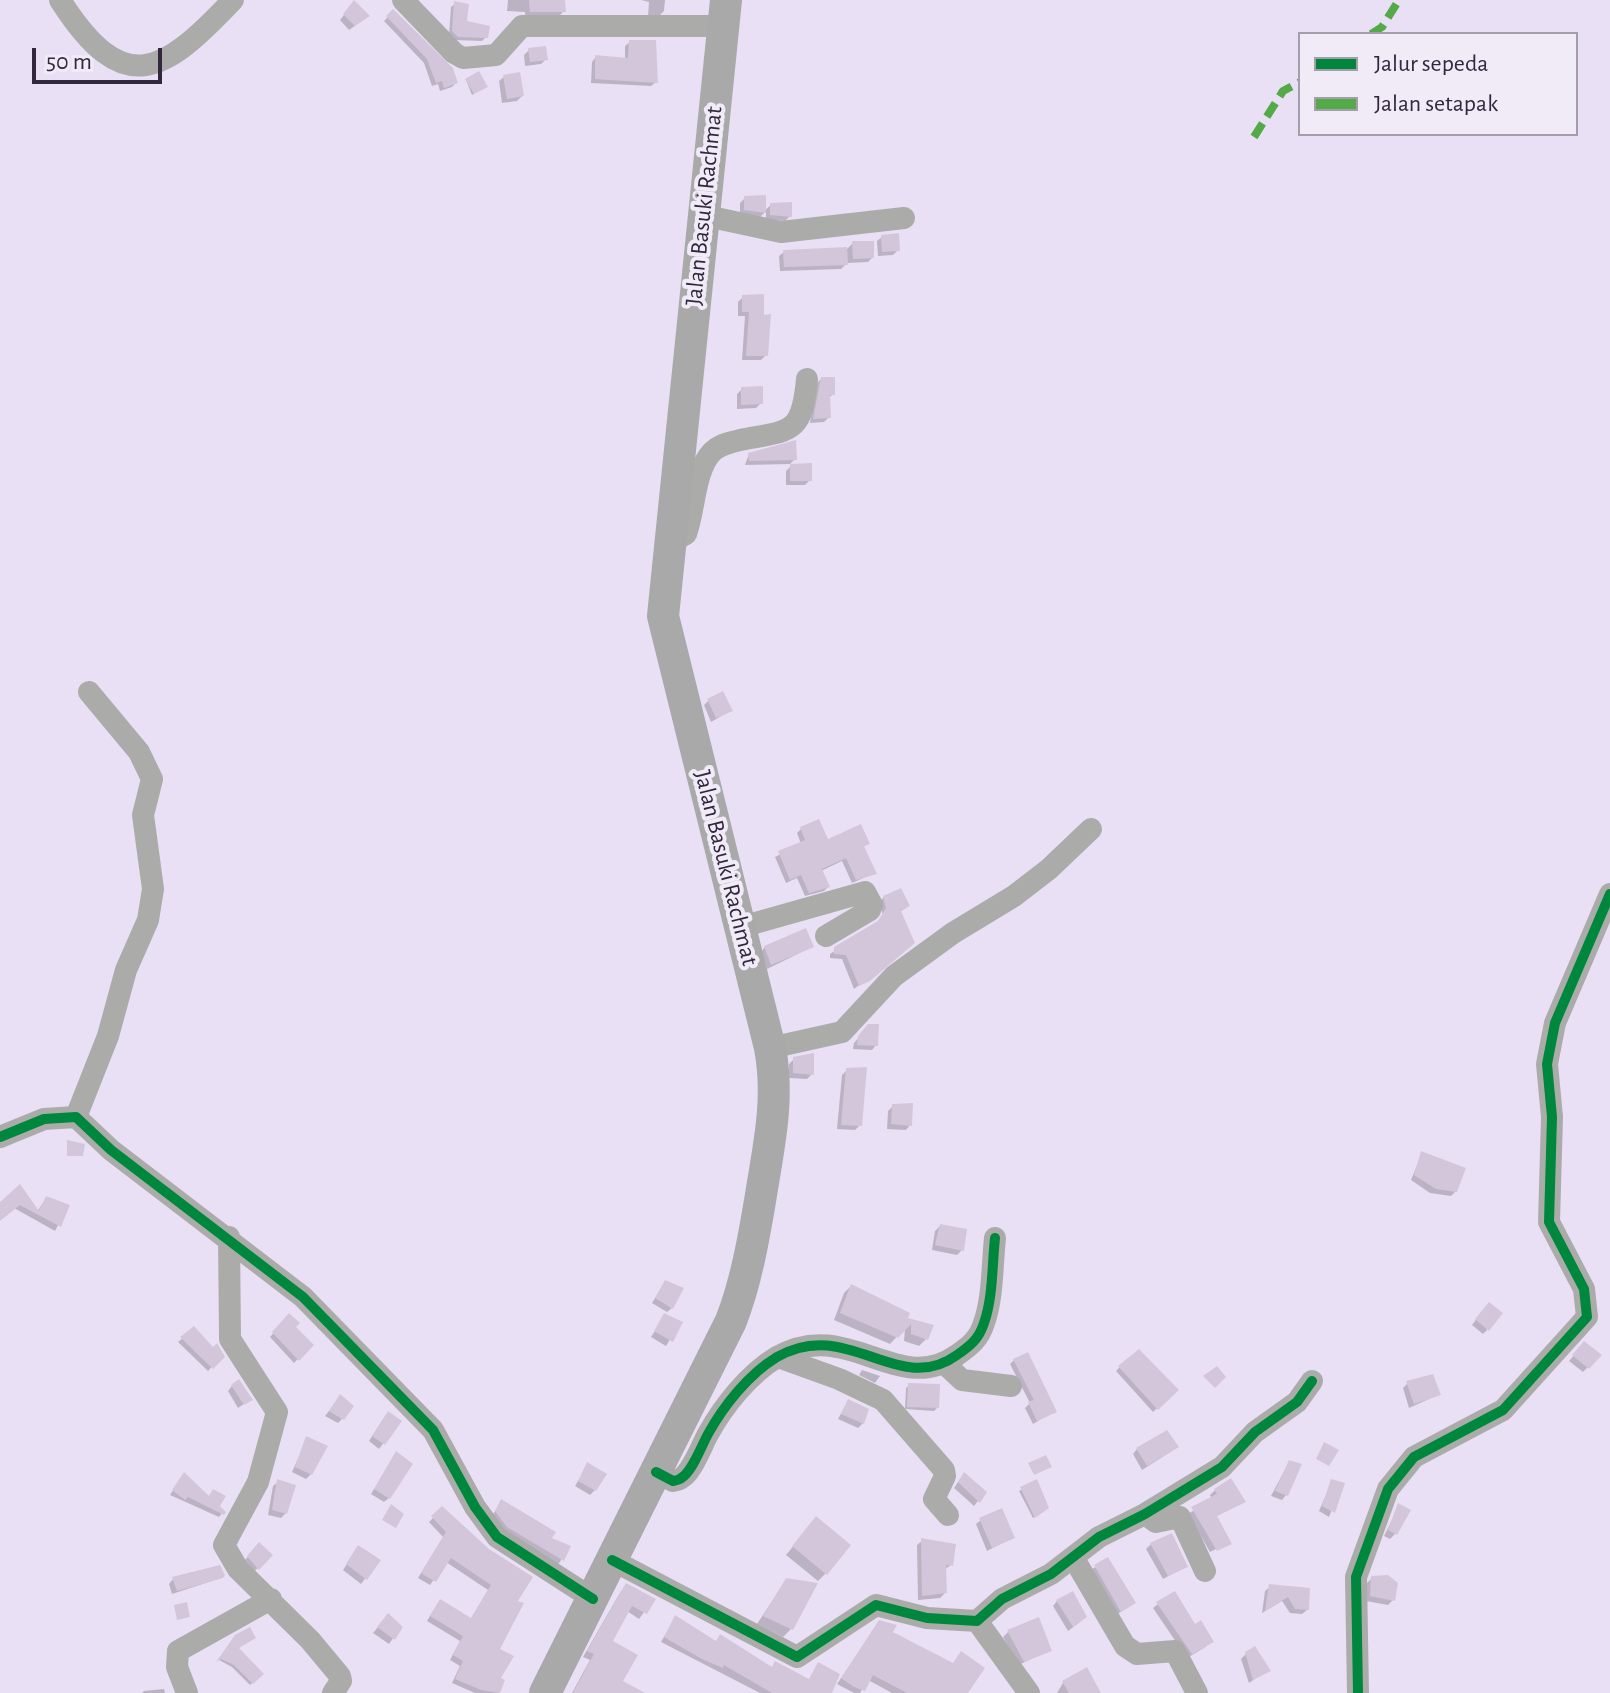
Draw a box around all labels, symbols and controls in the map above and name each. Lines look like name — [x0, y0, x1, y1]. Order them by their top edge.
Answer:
scale bar — [36, 32, 166, 82]
legend — [1298, 32, 1578, 136]
text: 50 m — [46, 50, 92, 74]
text: Jalur sepeda — [1374, 52, 1488, 76]
text: Jalan setapak — [1374, 92, 1498, 116]
street label: Jalan Basuki Rachmat — [679, 105, 729, 307]
street label: Jalan Basuki Rachmat — [688, 767, 764, 969]

